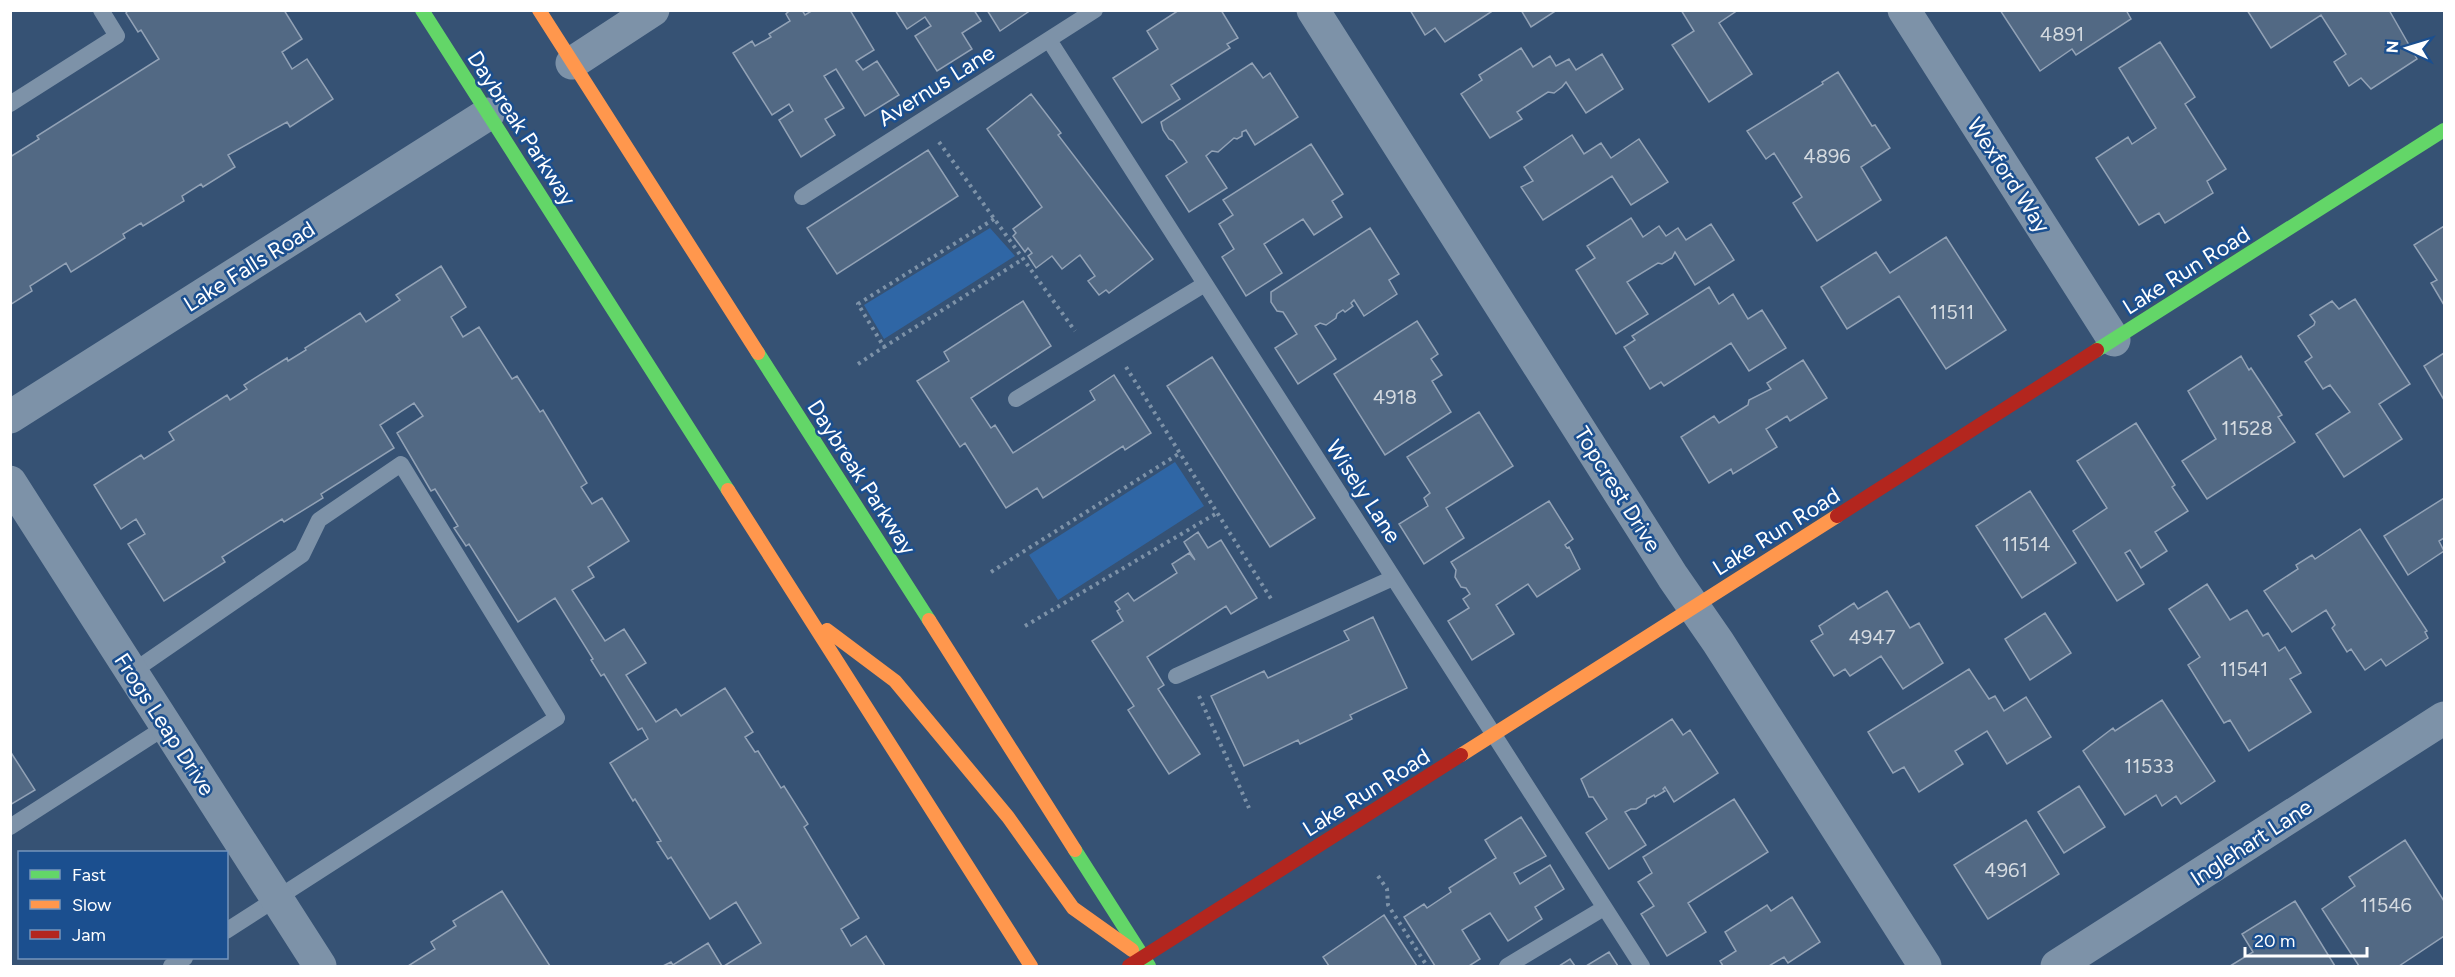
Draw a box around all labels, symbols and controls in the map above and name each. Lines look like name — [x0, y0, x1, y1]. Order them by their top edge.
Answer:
north arrow — [2377, 18, 2437, 78]
house number: 4891 — [2040, 22, 2084, 46]
street label: Avernus Lane — [873, 39, 1000, 132]
text: N — [2383, 40, 2402, 54]
street label: Daybreak Parkway — [462, 46, 582, 211]
street label: Wexford Way — [1961, 113, 2056, 238]
house number: 4896 — [1803, 144, 1851, 168]
street label: Lake Falls Road — [179, 215, 320, 318]
street label: Lake Run Road — [2118, 221, 2255, 320]
house number: 11511 — [1930, 300, 1974, 324]
house number: 4918 — [1373, 385, 1417, 409]
street label: Daybreak Parkway — [802, 395, 922, 560]
house number: 11528 — [2221, 416, 2273, 440]
street label: Topcrest Drive — [1568, 422, 1667, 557]
street label: Wisely Lane — [1320, 435, 1407, 548]
street label: Lake Run Road — [1708, 482, 1845, 581]
house number: 11514 — [2002, 532, 2050, 556]
house number: 4947 — [1849, 625, 1896, 649]
street label: Frogs Leap Drive — [108, 648, 221, 801]
house number: 11541 — [2220, 657, 2268, 681]
street label: Lake Run Road — [1298, 743, 1435, 842]
house number: 11533 — [2124, 754, 2174, 778]
street label: Inglehart Lane — [2185, 793, 2317, 892]
legend — [18, 851, 228, 959]
house number: 4961 — [1984, 858, 2028, 882]
text: Fast — [72, 864, 106, 886]
house number: 11546 — [2360, 893, 2412, 917]
text: Slow — [72, 894, 111, 916]
scale bar — [2245, 920, 2366, 958]
text: Jam — [72, 924, 106, 946]
text: 20 m — [2254, 930, 2295, 952]

